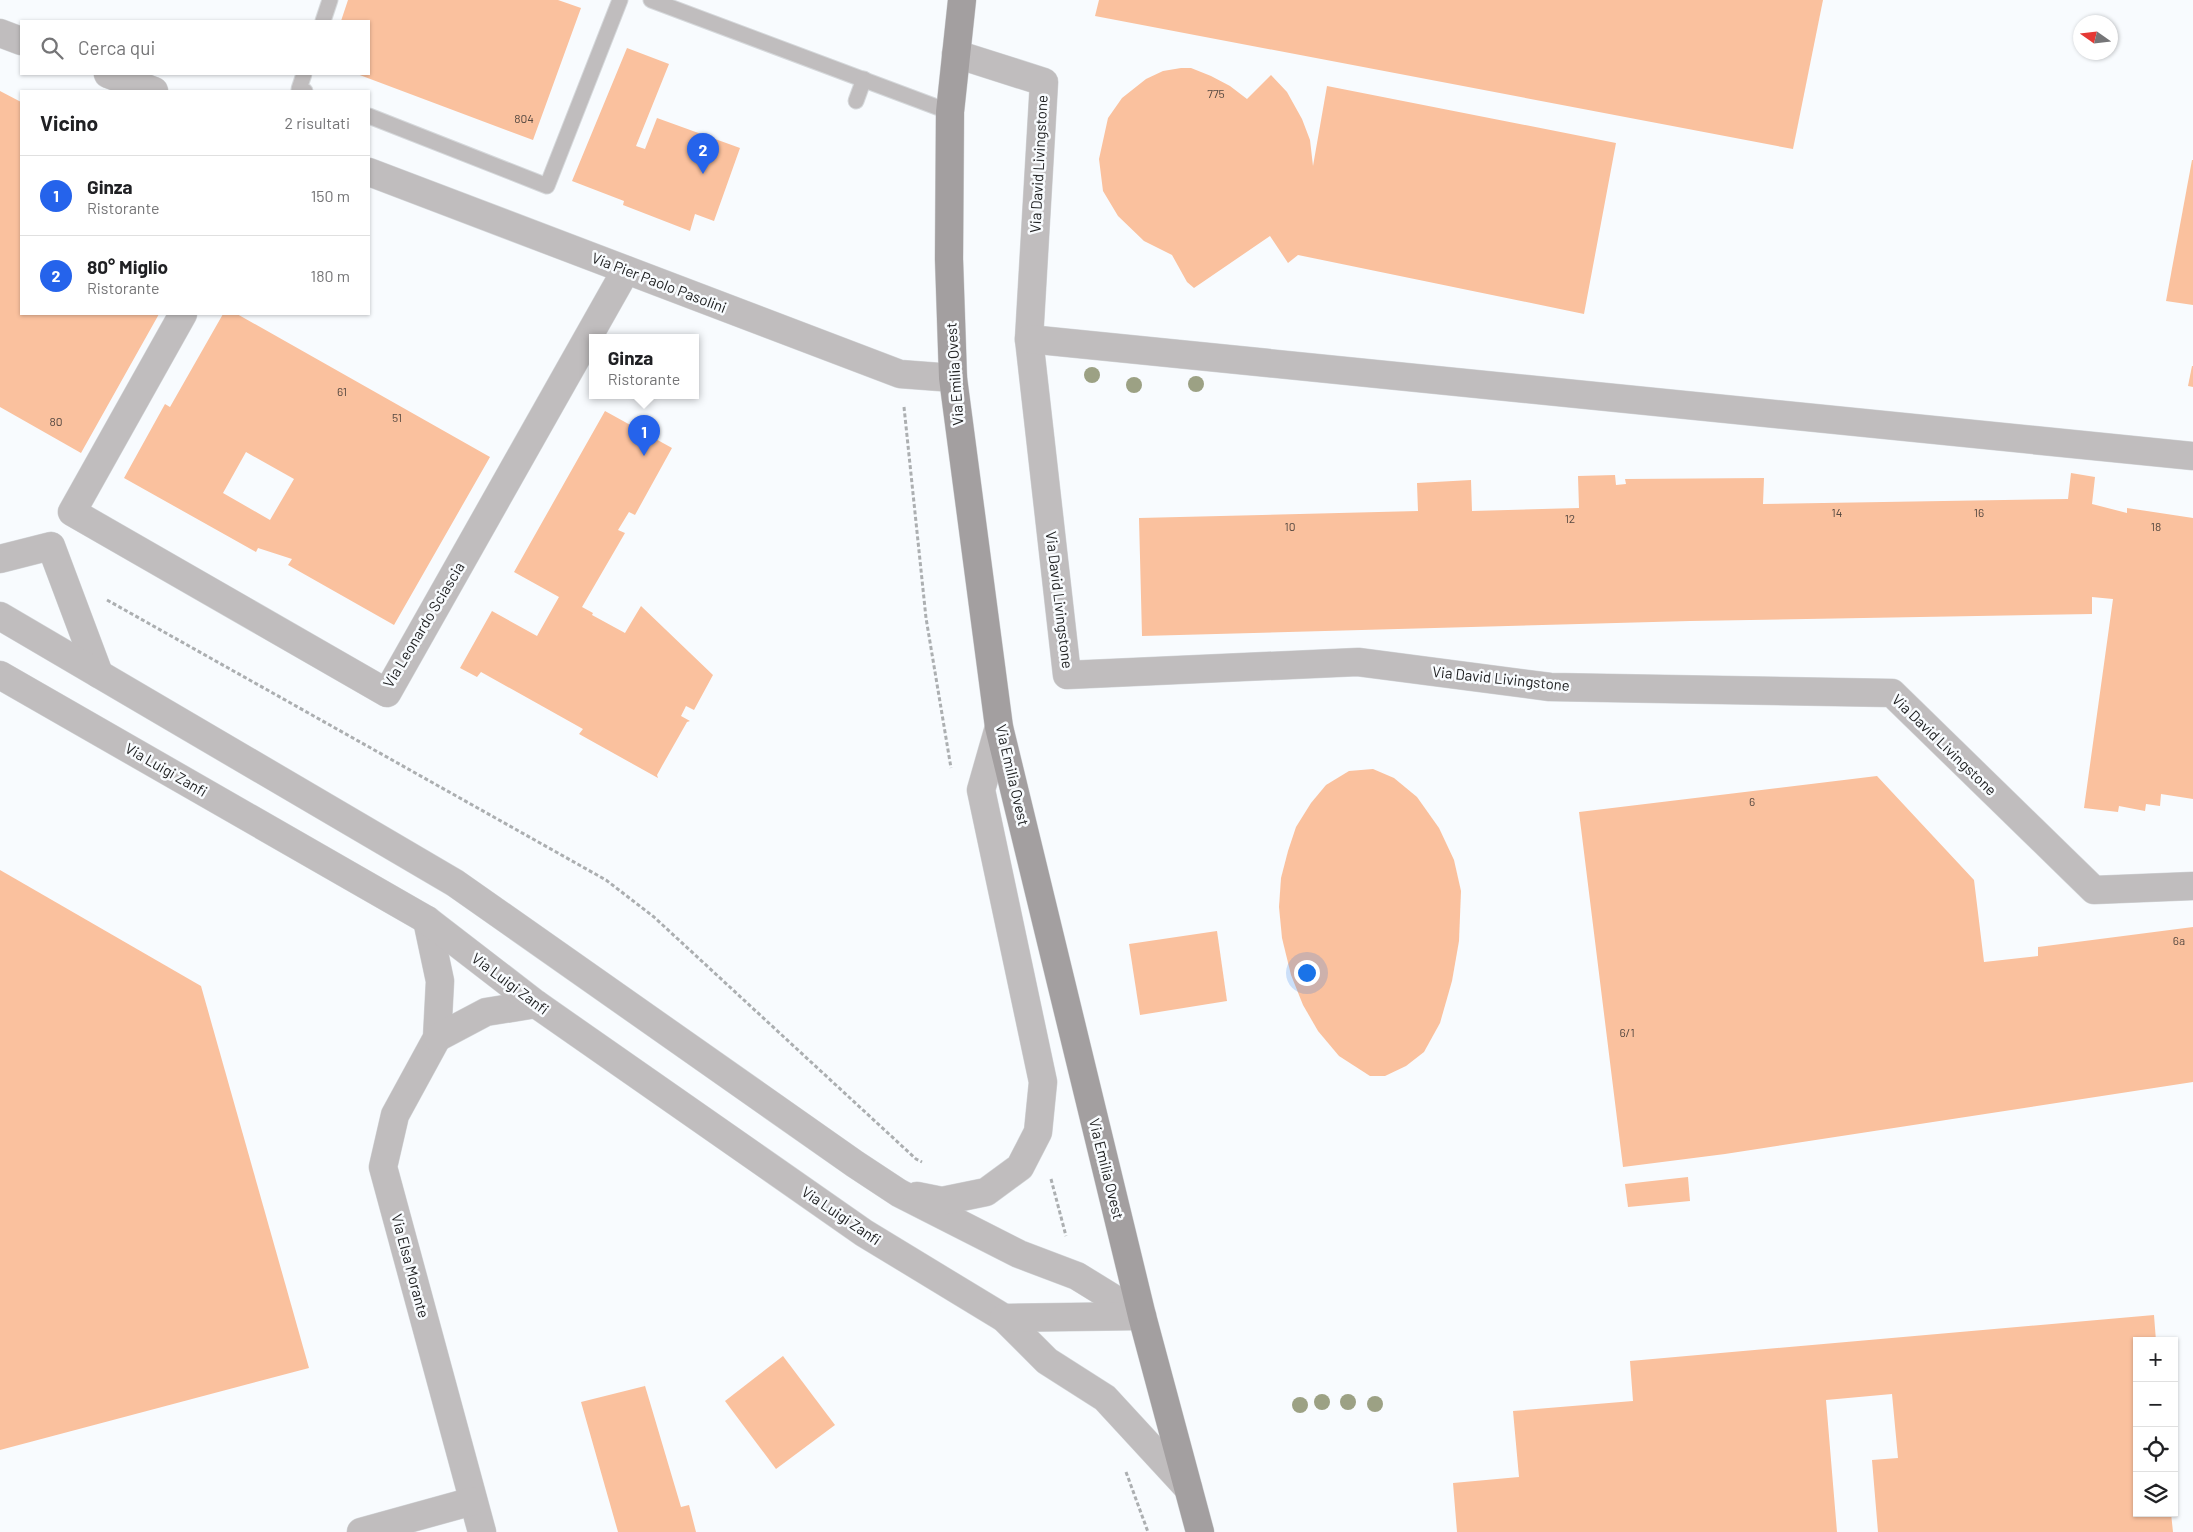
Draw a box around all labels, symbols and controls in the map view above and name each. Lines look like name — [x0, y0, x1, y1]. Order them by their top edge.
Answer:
north arrow — [2073, 15, 2118, 60]
search box — [20, 20, 370, 75]
icon: search — [38, 34, 66, 62]
text: Cerca qui — [78, 36, 155, 59]
house number: 775 — [1207, 86, 1225, 100]
street label: Via David Livingstone — [1025, 95, 1051, 233]
text: Vicino — [40, 110, 98, 135]
house number: 804 — [514, 111, 534, 125]
text: 2 risultati — [285, 113, 350, 132]
pin: 2 — [687, 133, 719, 174]
text: Ginza — [87, 175, 133, 198]
text: 1 — [53, 186, 59, 205]
text: 150 m — [311, 186, 350, 205]
text: Ristorante — [87, 198, 160, 217]
street label: Via Pier Paolo Pasolini — [589, 248, 729, 316]
text: 80° Miglio — [87, 255, 168, 278]
text: 2 — [52, 266, 60, 285]
text: 180 m — [311, 266, 350, 285]
text: Ristorante — [87, 278, 160, 297]
street label: Via Emilia Ovest — [941, 322, 967, 426]
popup — [589, 334, 699, 399]
text: Ginza — [608, 346, 653, 369]
text: Ristorante — [608, 369, 680, 388]
house number: 61 — [337, 384, 347, 398]
house number: 51 — [392, 410, 402, 424]
house number: 80 — [49, 414, 63, 428]
pin: 1 — [628, 415, 660, 456]
house number: 14 — [1832, 505, 1842, 519]
house number: 16 — [1974, 505, 1984, 519]
house number: 12 — [1565, 511, 1575, 525]
house number: 10 — [1285, 519, 1295, 533]
house number: 18 — [2151, 519, 2161, 533]
street label: Via David Livingstone — [1043, 530, 1077, 670]
street label: Via Leonardo Sciascia — [379, 559, 468, 690]
street label: Via David Livingstone — [1431, 662, 1571, 694]
street label: Via David Livingstone — [1889, 690, 2001, 799]
street label: Via Emilia Ovest — [993, 722, 1033, 827]
street label: Via Luigi Zanfi — [122, 738, 211, 800]
house number: 6 — [1749, 794, 1755, 808]
house number: 6a — [2173, 933, 2185, 947]
street label: Via Luigi Zanfi — [469, 948, 553, 1018]
your location — [1294, 960, 1320, 986]
house number: 6/1 — [1619, 1025, 1635, 1039]
street label: Via Emilia Ovest — [1086, 1116, 1128, 1221]
street label: Via Luigi Zanfi — [799, 1182, 885, 1248]
street label: Via Elsa Morante — [388, 1212, 434, 1320]
map controls — [2133, 1337, 2178, 1517]
button: + — [2133, 1337, 2178, 1382]
button: − — [2133, 1382, 2178, 1427]
button: locate — [2133, 1427, 2178, 1472]
button: layers — [2133, 1472, 2178, 1517]

